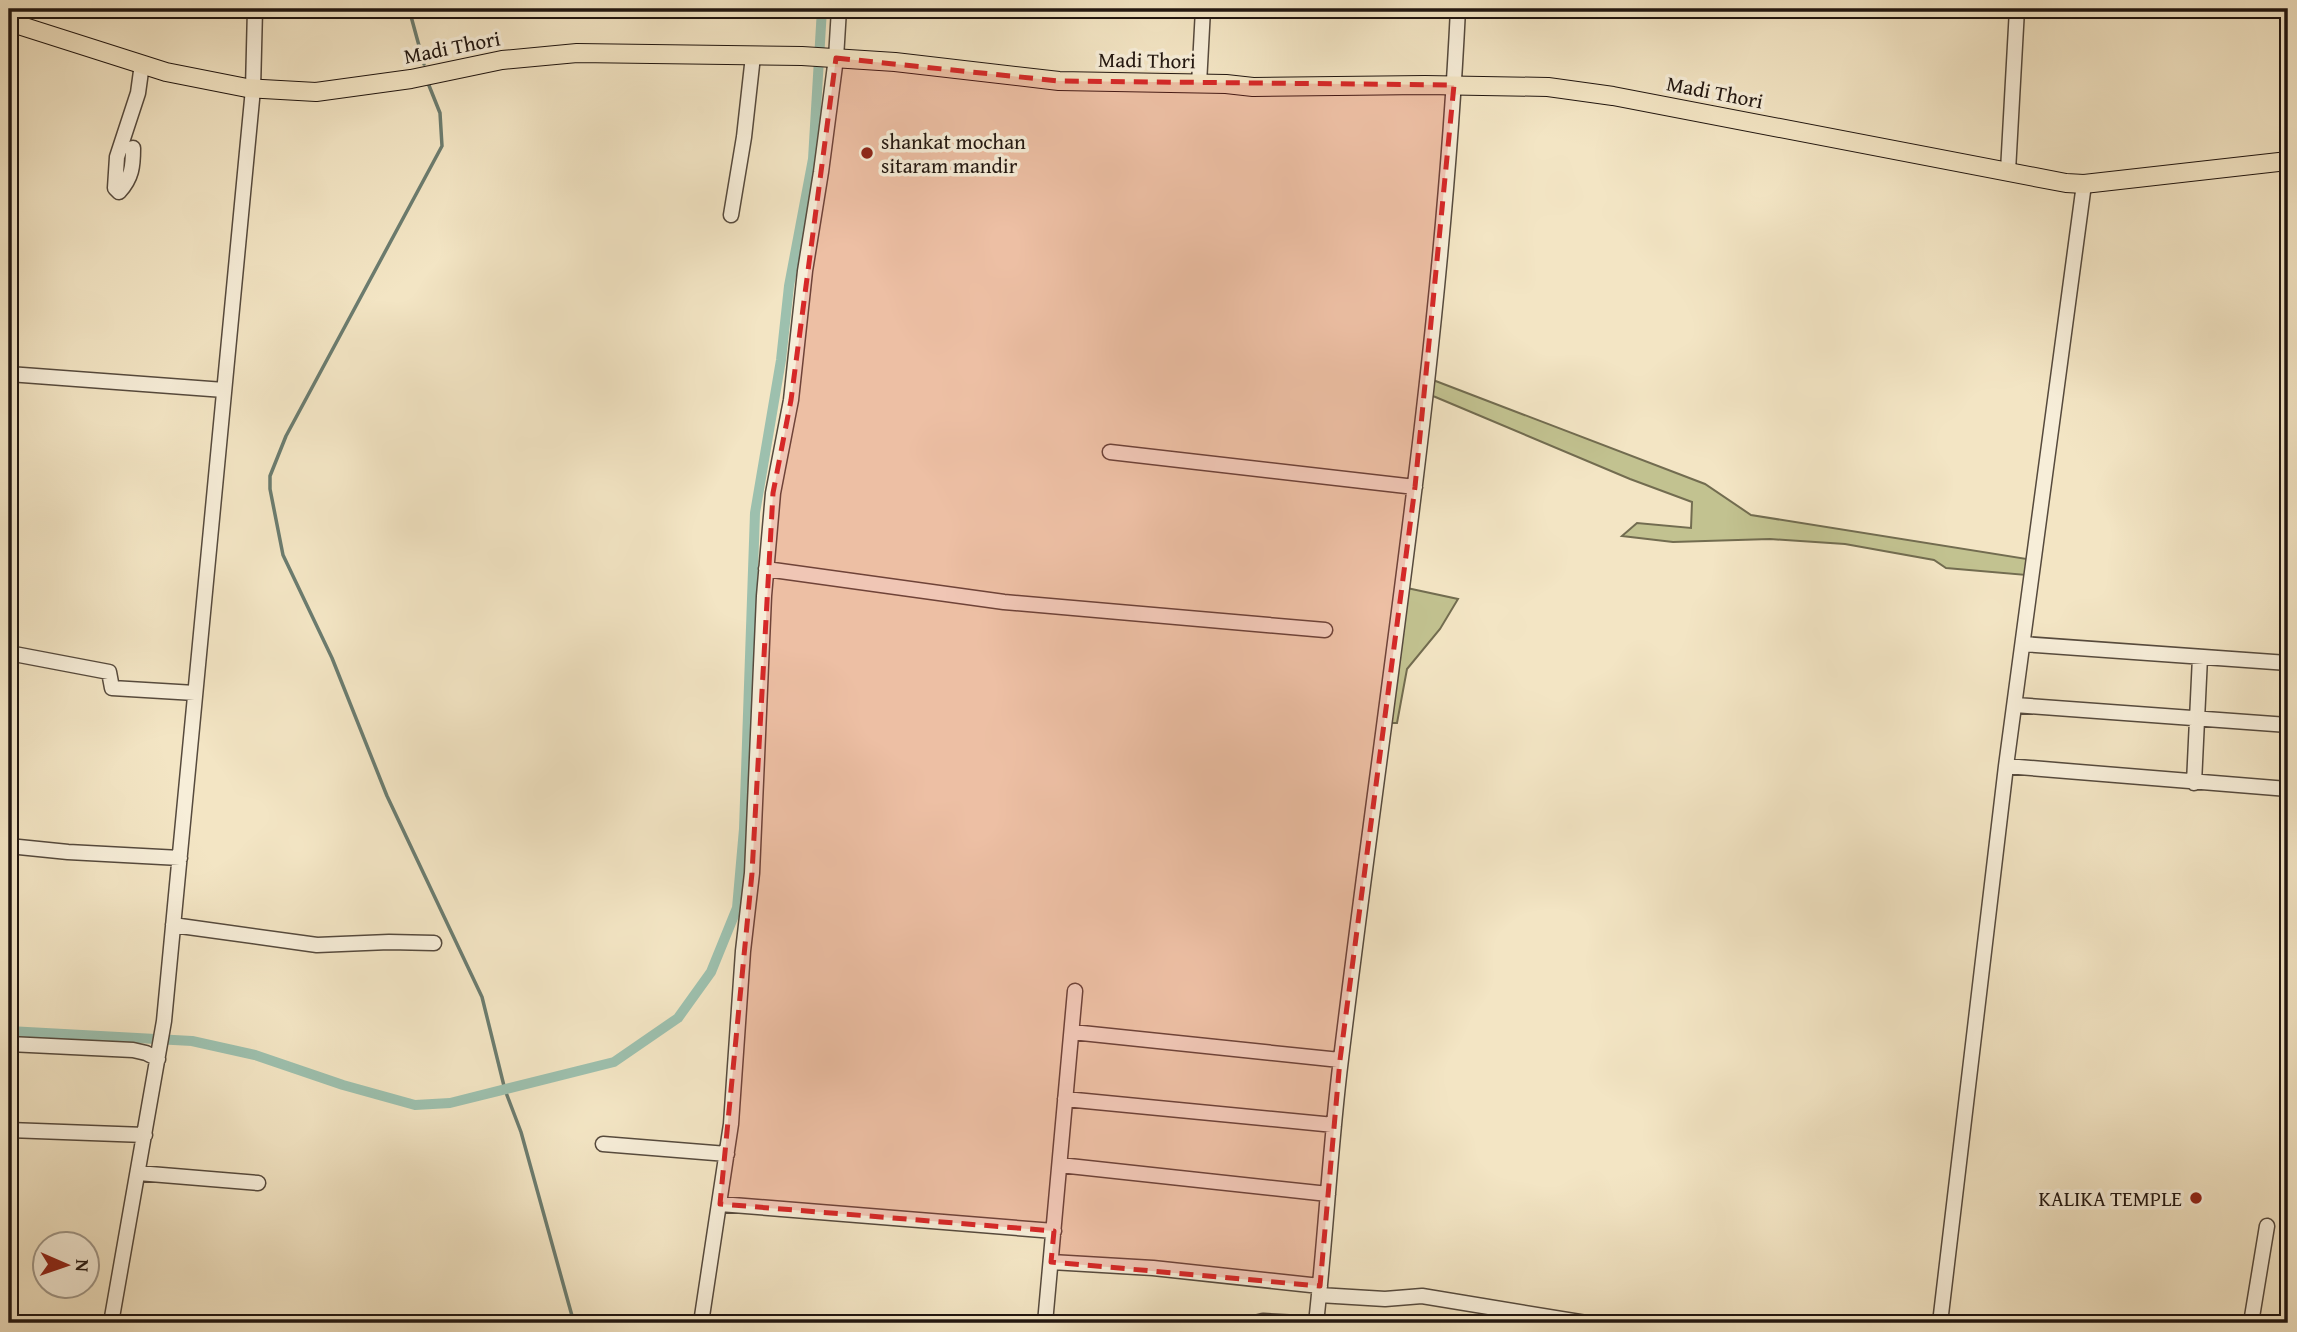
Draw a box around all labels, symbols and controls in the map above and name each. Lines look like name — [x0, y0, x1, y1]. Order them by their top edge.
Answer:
street label: Madi Thori — [401, 22, 503, 72]
street label: Madi Thori — [1098, 44, 1196, 76]
street label: Madi Thori — [1664, 67, 1766, 117]
place label: shankat mochan sitaram mandir — [881, 126, 1026, 181]
marker: shankat mochan sitaram mandir — [859, 145, 875, 161]
place label: KALIKA TEMPLE — [2039, 1183, 2182, 1214]
marker: KALIKA TEMPLE — [2188, 1190, 2204, 1206]
north arrow — [32, 1230, 102, 1300]
text: N — [69, 1259, 97, 1273]

